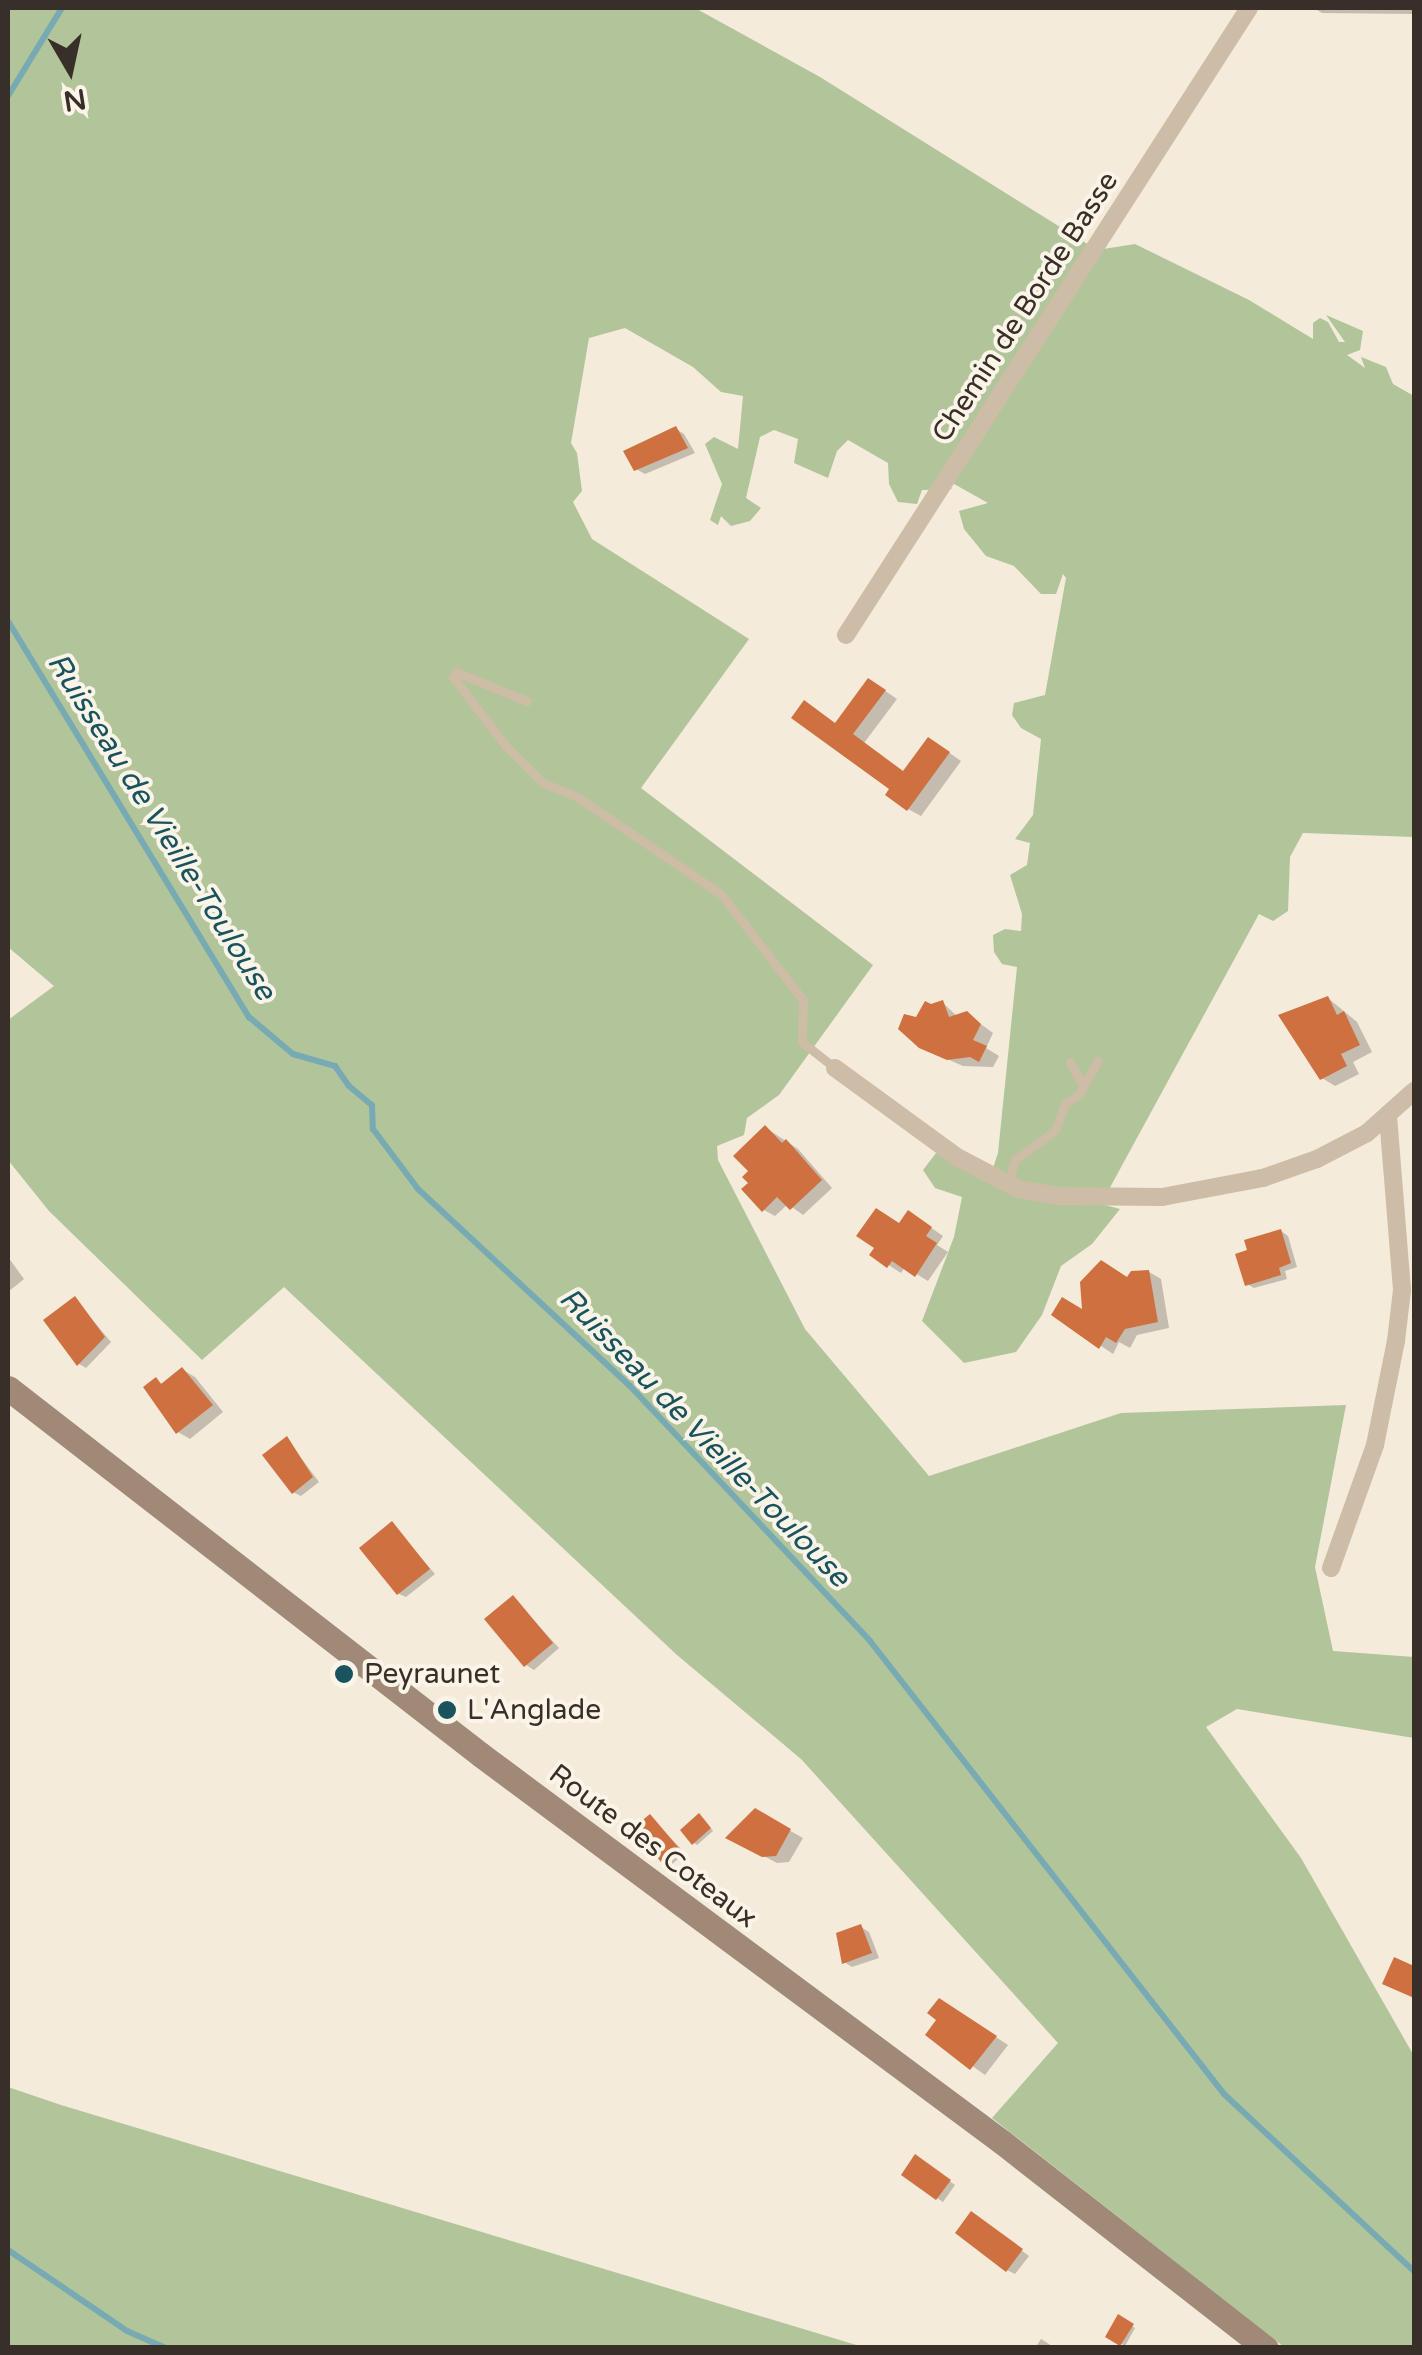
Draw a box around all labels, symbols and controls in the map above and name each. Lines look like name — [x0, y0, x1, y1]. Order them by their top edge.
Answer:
north arrow — [20, 20, 120, 120]
text: N — [61, 81, 88, 118]
street label: Chemin de Borde Basse — [925, 166, 1125, 448]
water label: Ruisseau de Vieille-Toulouse — [39, 647, 283, 1007]
water label: Ruisseau de Vieille-Toulouse — [551, 1281, 857, 1595]
place label: Peyraunet — [364, 1657, 500, 1691]
marker: Peyraunet — [333, 1663, 355, 1685]
place label: L'Anglade — [467, 1693, 601, 1727]
marker: L'Anglade — [436, 1699, 458, 1721]
street label: Route des Coteaux — [542, 1757, 764, 1935]

